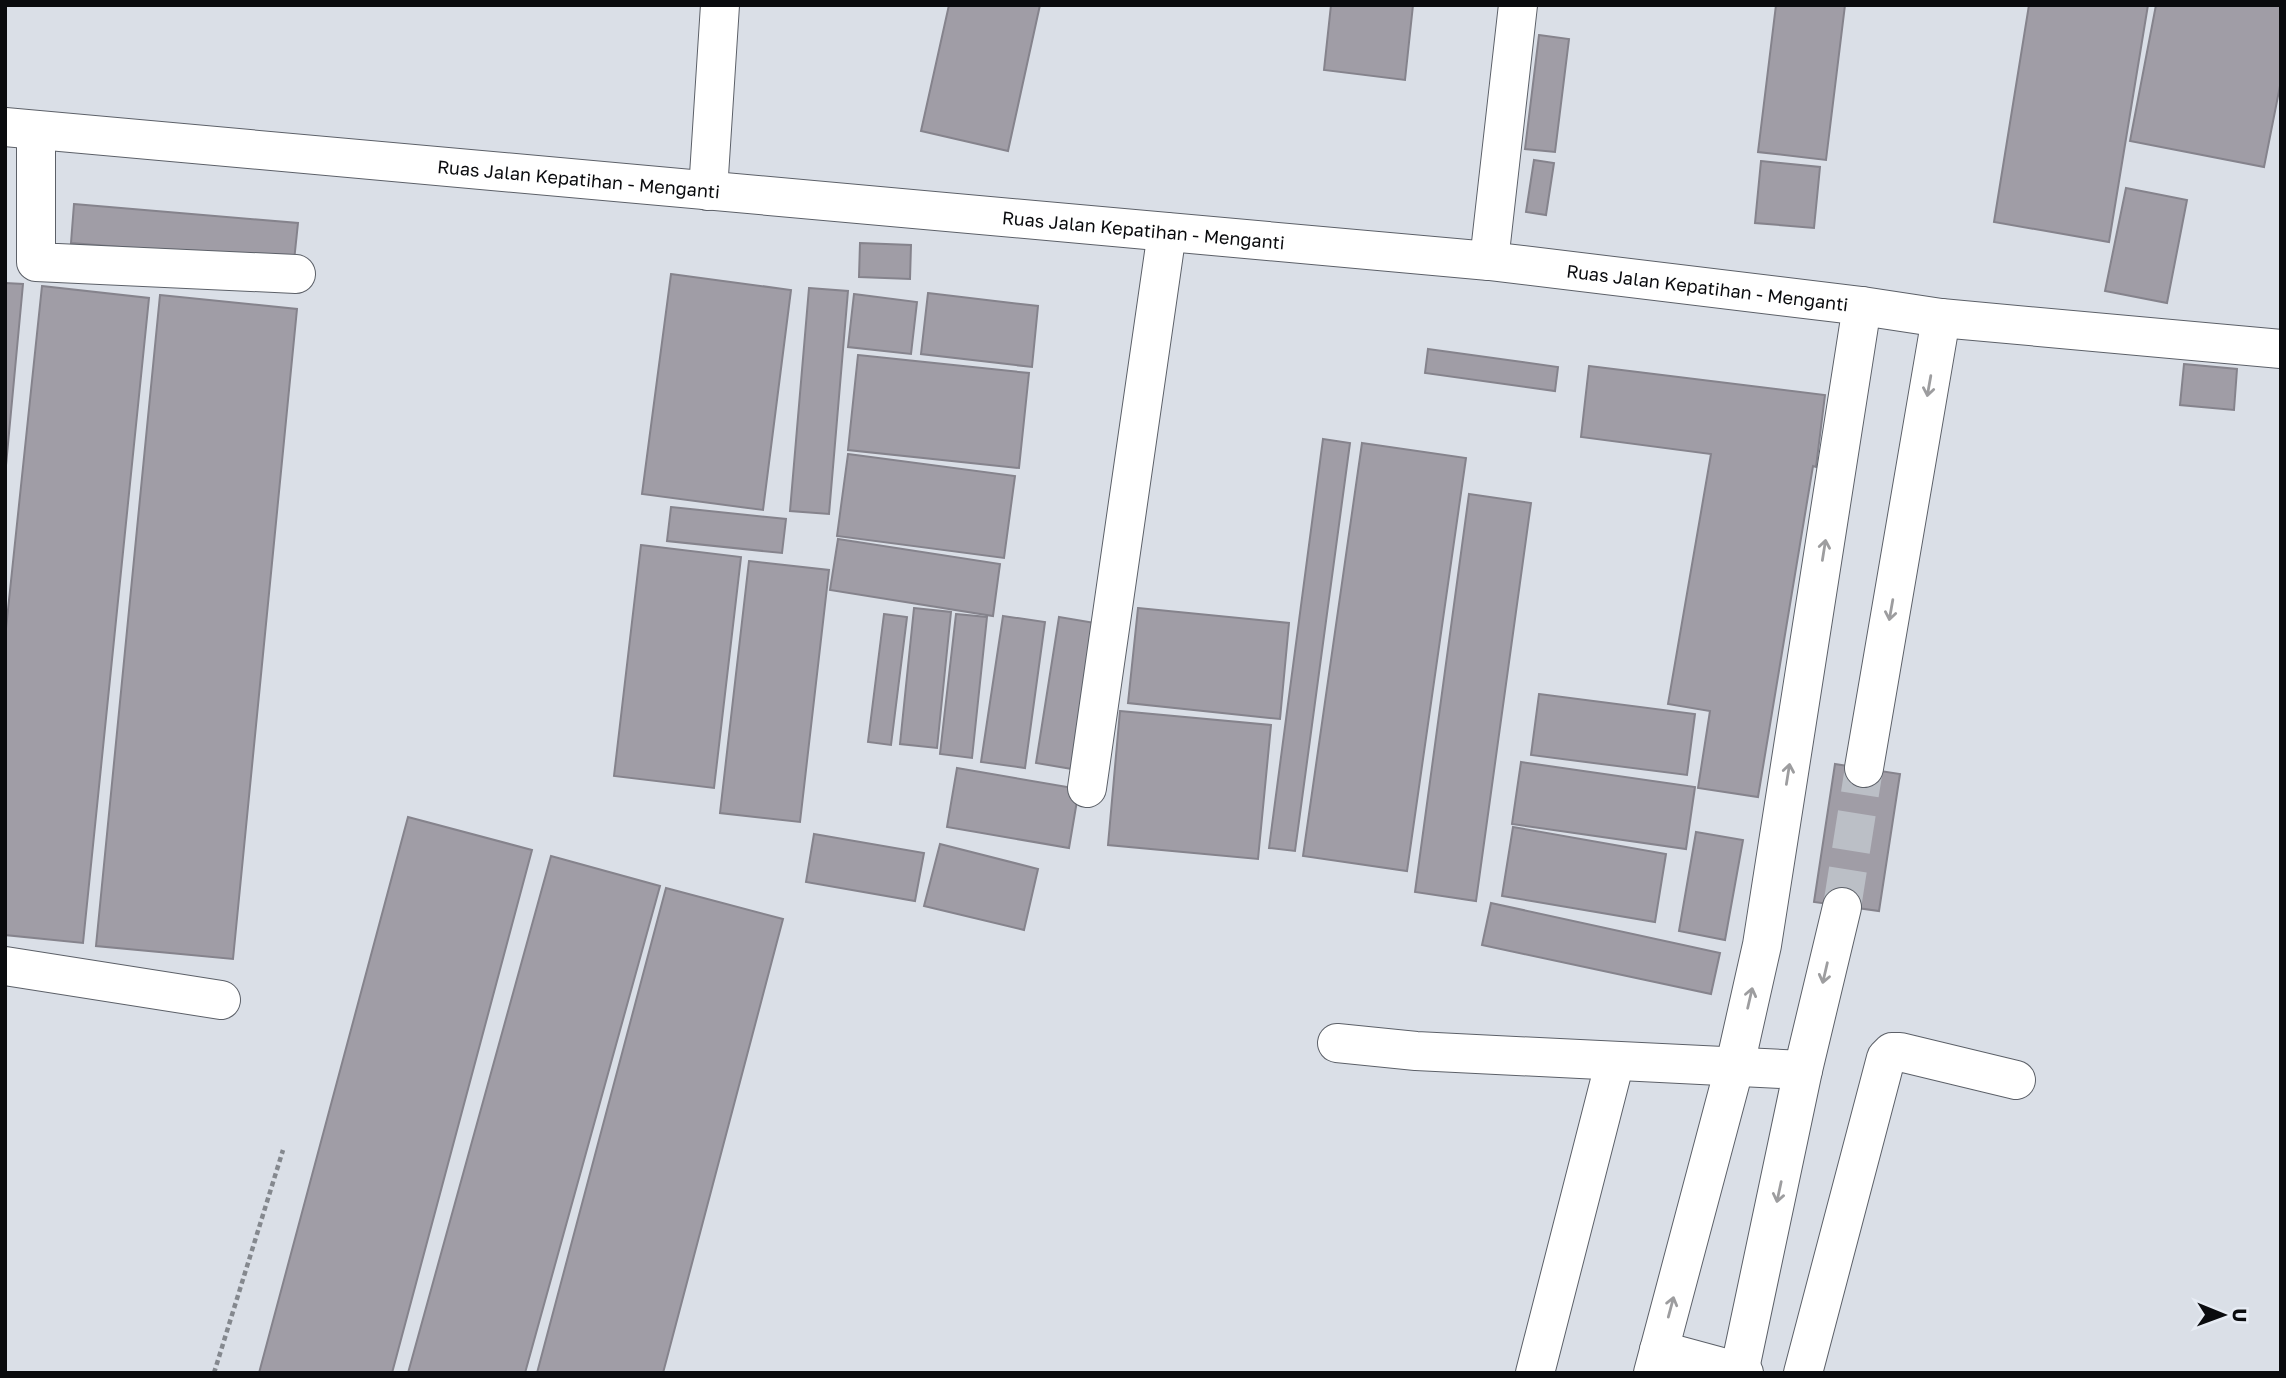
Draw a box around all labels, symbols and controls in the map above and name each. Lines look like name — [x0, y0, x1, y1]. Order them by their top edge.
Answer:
street label: Ruas Jalan Kepatihan - Menganti — [436, 155, 721, 203]
street label: Ruas Jalan Kepatihan - Menganti — [1001, 206, 1286, 254]
street label: Ruas Jalan Kepatihan - Menganti — [1565, 259, 1850, 315]
one-way arrow — [1922, 374, 1935, 397]
one-way arrow — [1818, 539, 1831, 562]
one-way arrow — [1884, 598, 1897, 621]
one-way arrow — [1782, 763, 1795, 786]
one-way arrow — [1818, 961, 1831, 984]
one-way arrow — [1744, 988, 1757, 1010]
one-way arrow — [1771, 1180, 1785, 1203]
north arrow — [2188, 1280, 2258, 1350]
one-way arrow — [1665, 1296, 1678, 1319]
text: U — [2229, 1308, 2252, 1322]

